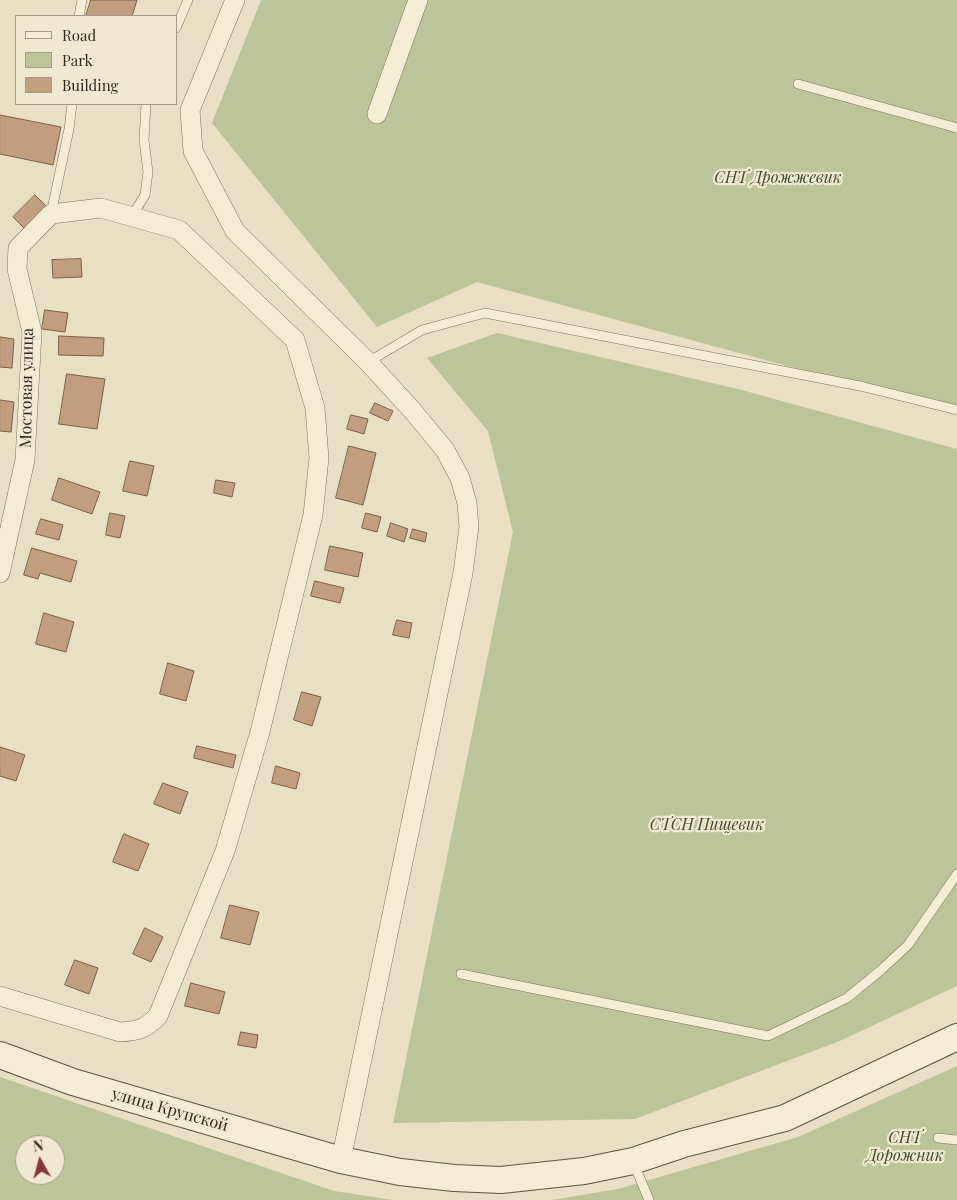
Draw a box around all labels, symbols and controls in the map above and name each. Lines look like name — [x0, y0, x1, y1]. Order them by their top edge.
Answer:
legend — [15, 15, 178, 105]
text: Road — [62, 25, 96, 45]
text: Park — [62, 50, 93, 70]
text: Building — [62, 75, 118, 95]
park label: СНТ Дрожжевик — [714, 168, 842, 188]
street label: Мостовая улица — [16, 328, 38, 448]
park label: СТСН Пищевик — [650, 815, 764, 835]
street label: улица Крупской — [110, 1084, 230, 1136]
park label: СНТ Дорожник — [866, 1128, 944, 1166]
north arrow — [15, 1135, 65, 1185]
text: N — [32, 1136, 44, 1156]

